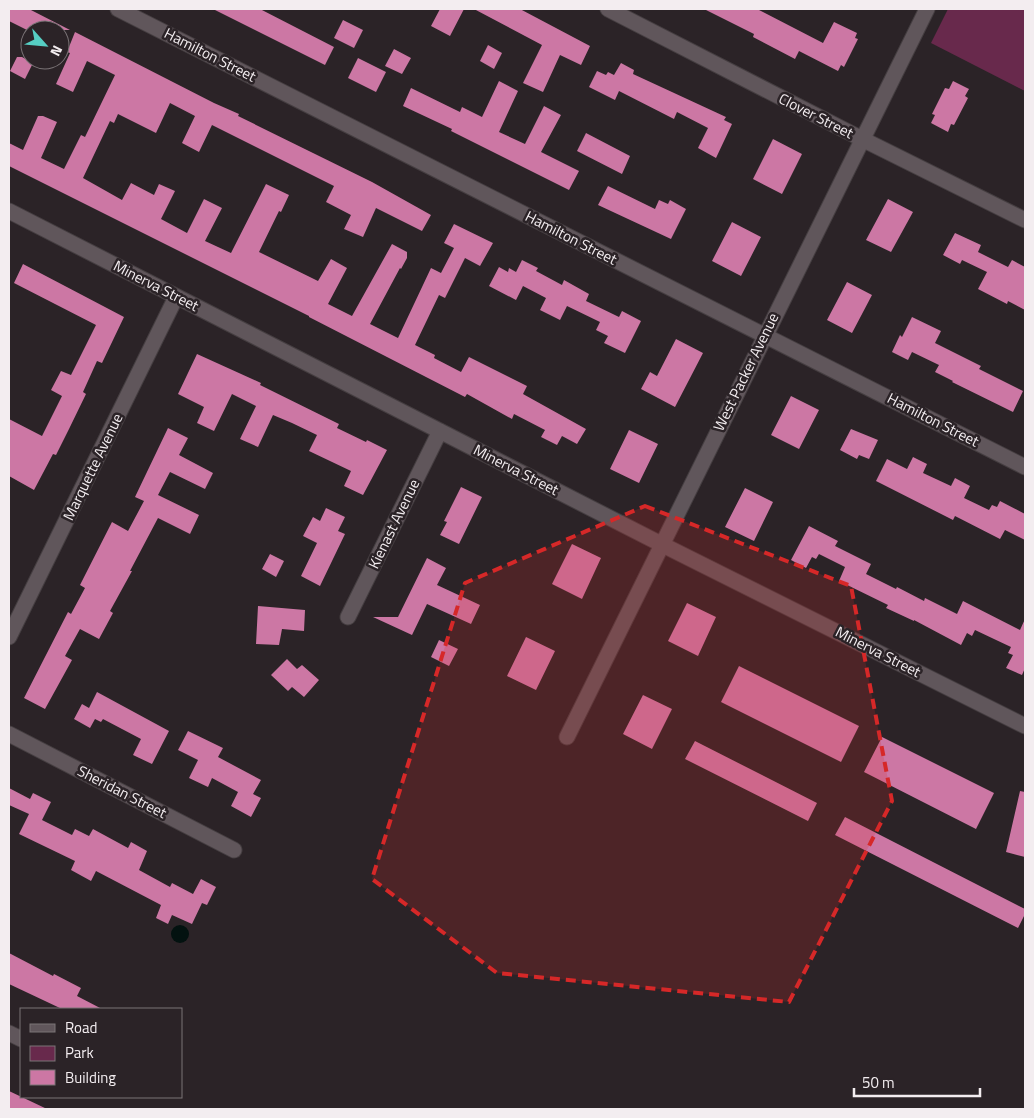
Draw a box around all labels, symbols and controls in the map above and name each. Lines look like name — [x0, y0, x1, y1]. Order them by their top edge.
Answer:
north arrow — [20, 20, 70, 70]
street label: Hamilton Street — [160, 22, 261, 88]
text: N — [45, 42, 69, 60]
street label: Clover Street — [775, 87, 858, 145]
street label: Hamilton Street — [521, 205, 622, 271]
street label: Minerva Street — [109, 254, 204, 317]
street label: West Packer Avenue — [707, 309, 784, 435]
street label: Hamilton Street — [883, 387, 984, 453]
street label: Marquette Avenue — [57, 409, 128, 524]
street label: Minerva Street — [469, 438, 564, 501]
street label: Kienast Avenue — [362, 475, 425, 573]
street label: Minerva Street — [831, 620, 926, 683]
street label: Sheridan Street — [73, 759, 172, 824]
legend — [20, 1008, 182, 1098]
text: Road — [65, 1016, 97, 1039]
text: Park — [65, 1041, 94, 1064]
text: Building — [65, 1066, 116, 1089]
scale bar — [854, 1066, 980, 1098]
text: 50 m — [862, 1071, 895, 1094]

